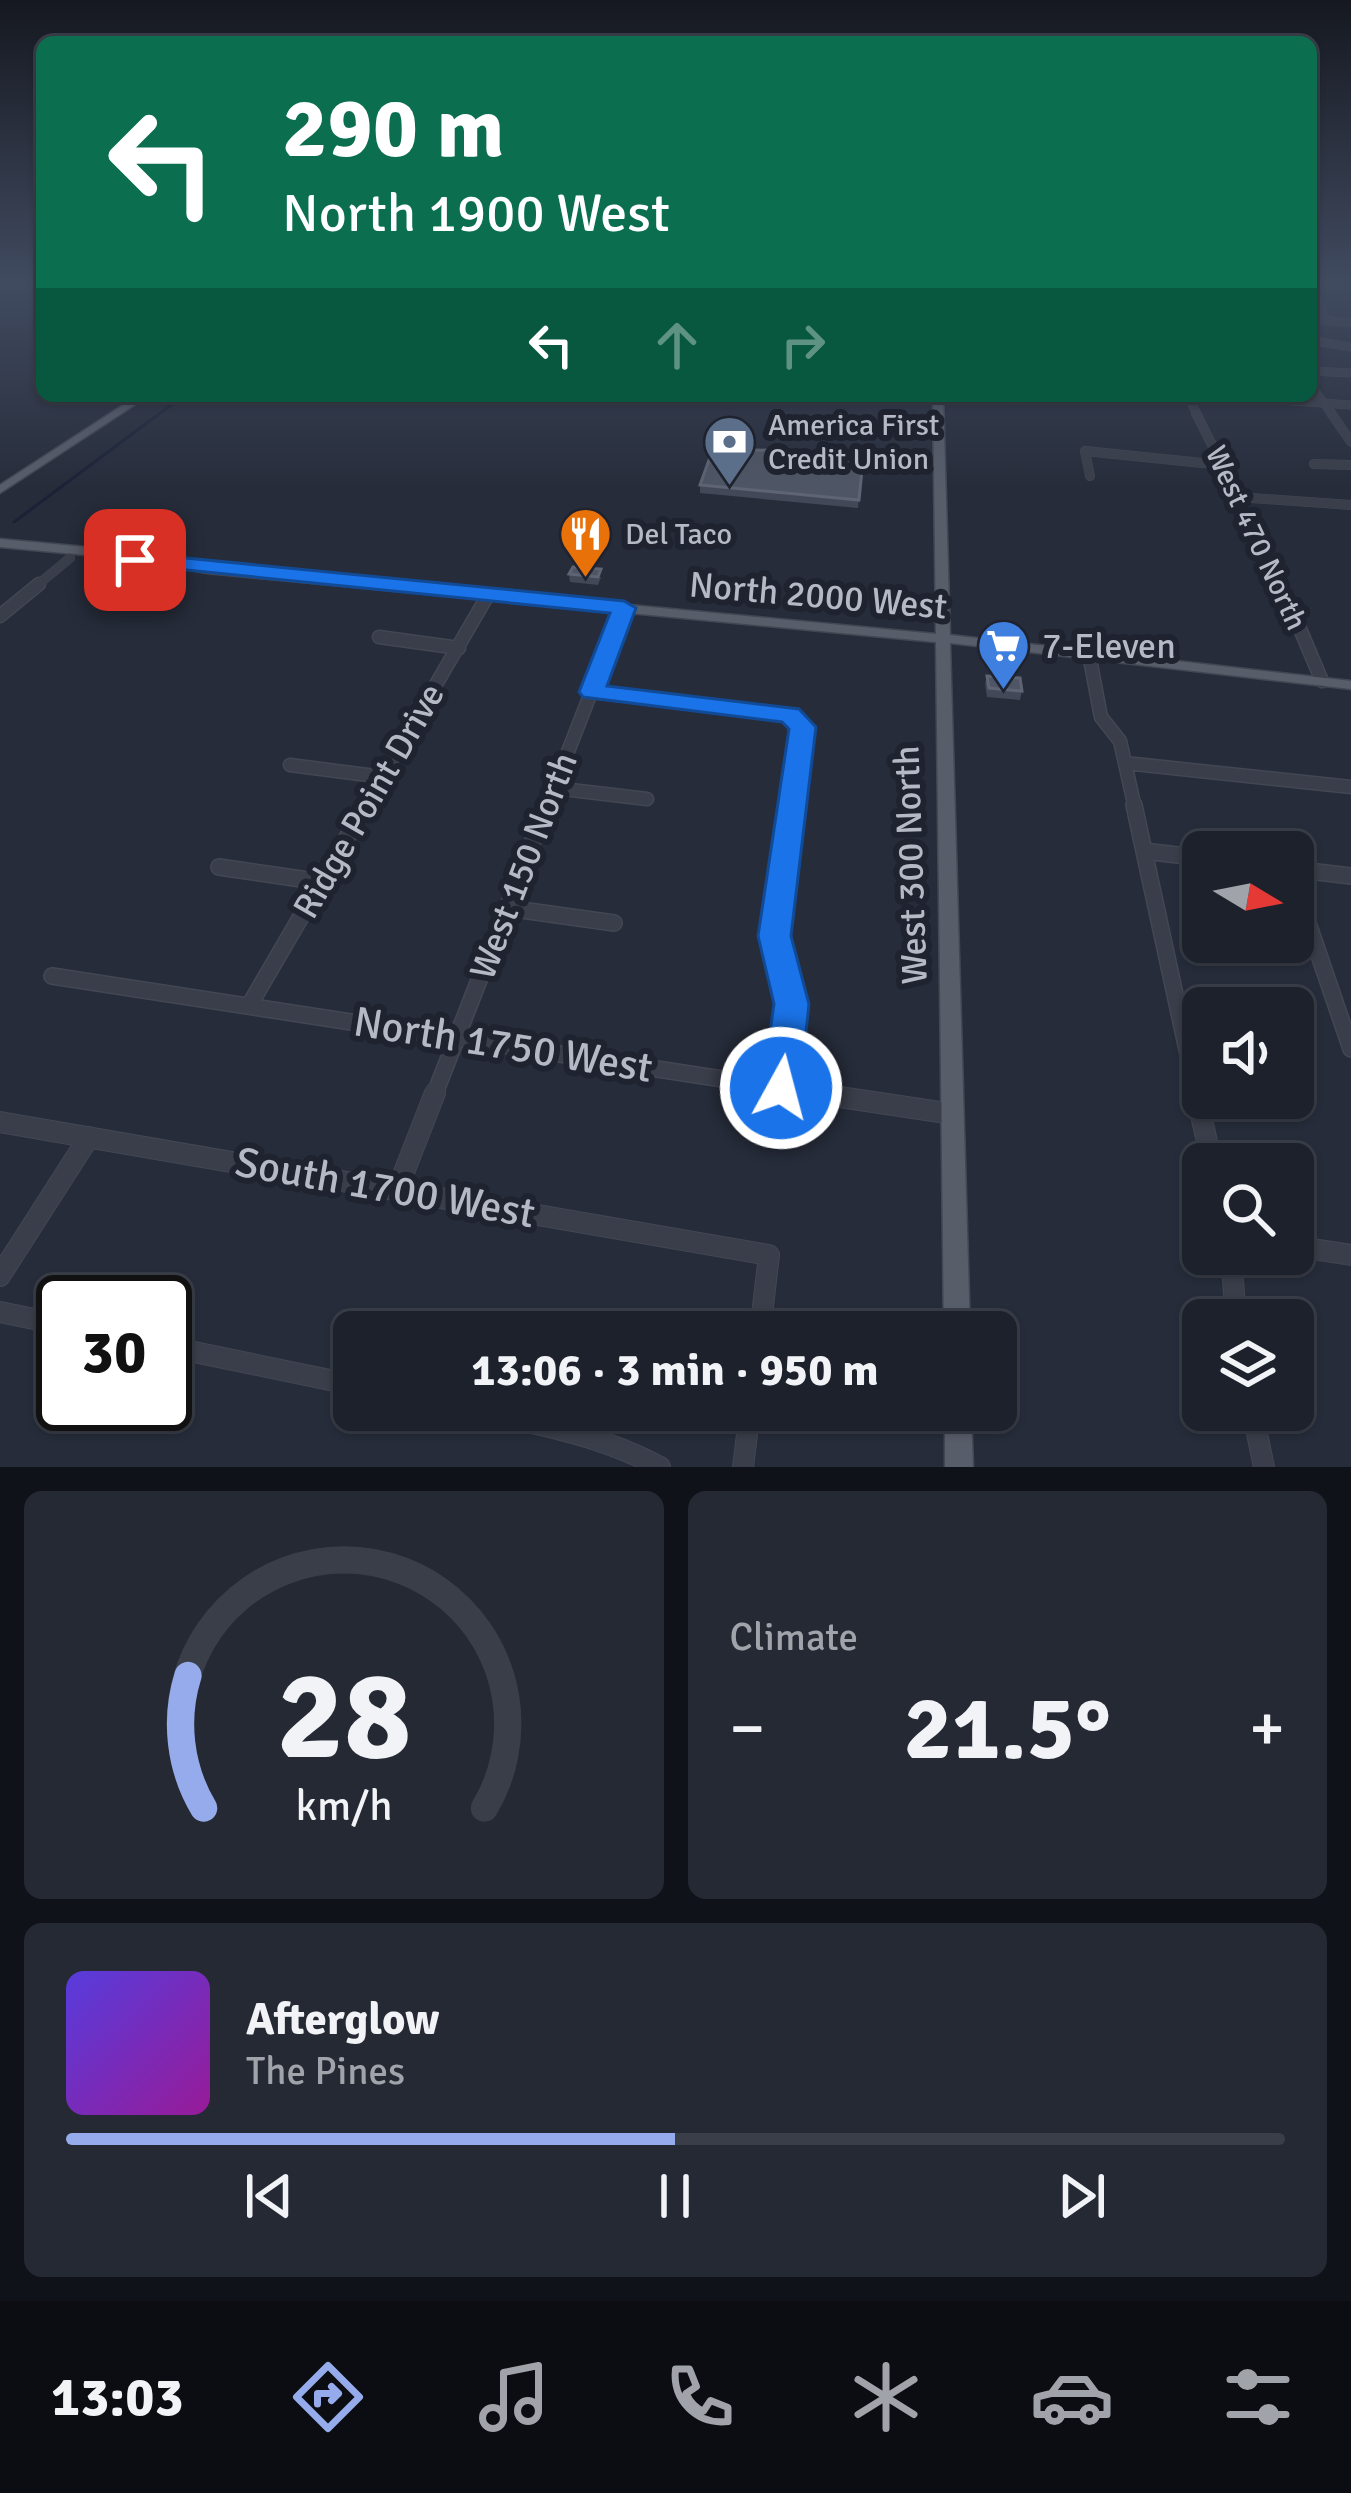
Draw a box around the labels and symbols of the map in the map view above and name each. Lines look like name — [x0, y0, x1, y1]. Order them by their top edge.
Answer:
place label: America First Credit Union — [768, 407, 939, 478]
bank icon: America First Credit Union — [701, 414, 757, 488]
street label: West 470 North — [1197, 440, 1315, 636]
restaurant icon: Del Taco — [558, 506, 614, 580]
pin — [84, 509, 186, 611]
place label: Del Taco — [625, 516, 732, 553]
street label: North 2000 West — [687, 562, 949, 630]
supermarket icon: 7-Eleven — [975, 618, 1031, 692]
place label: 7-Eleven — [1042, 624, 1176, 669]
street label: Ridge Point Drive — [284, 675, 454, 927]
street label: West 300 North — [884, 745, 938, 985]
street label: West 150 North — [460, 746, 588, 986]
north arrow — [1182, 831, 1314, 963]
street label: North 1750 West — [350, 996, 656, 1094]
position arrow — [718, 1025, 844, 1151]
street label: South 1700 West — [231, 1137, 539, 1239]
speed limit sign: 30 — [36, 1275, 192, 1431]

